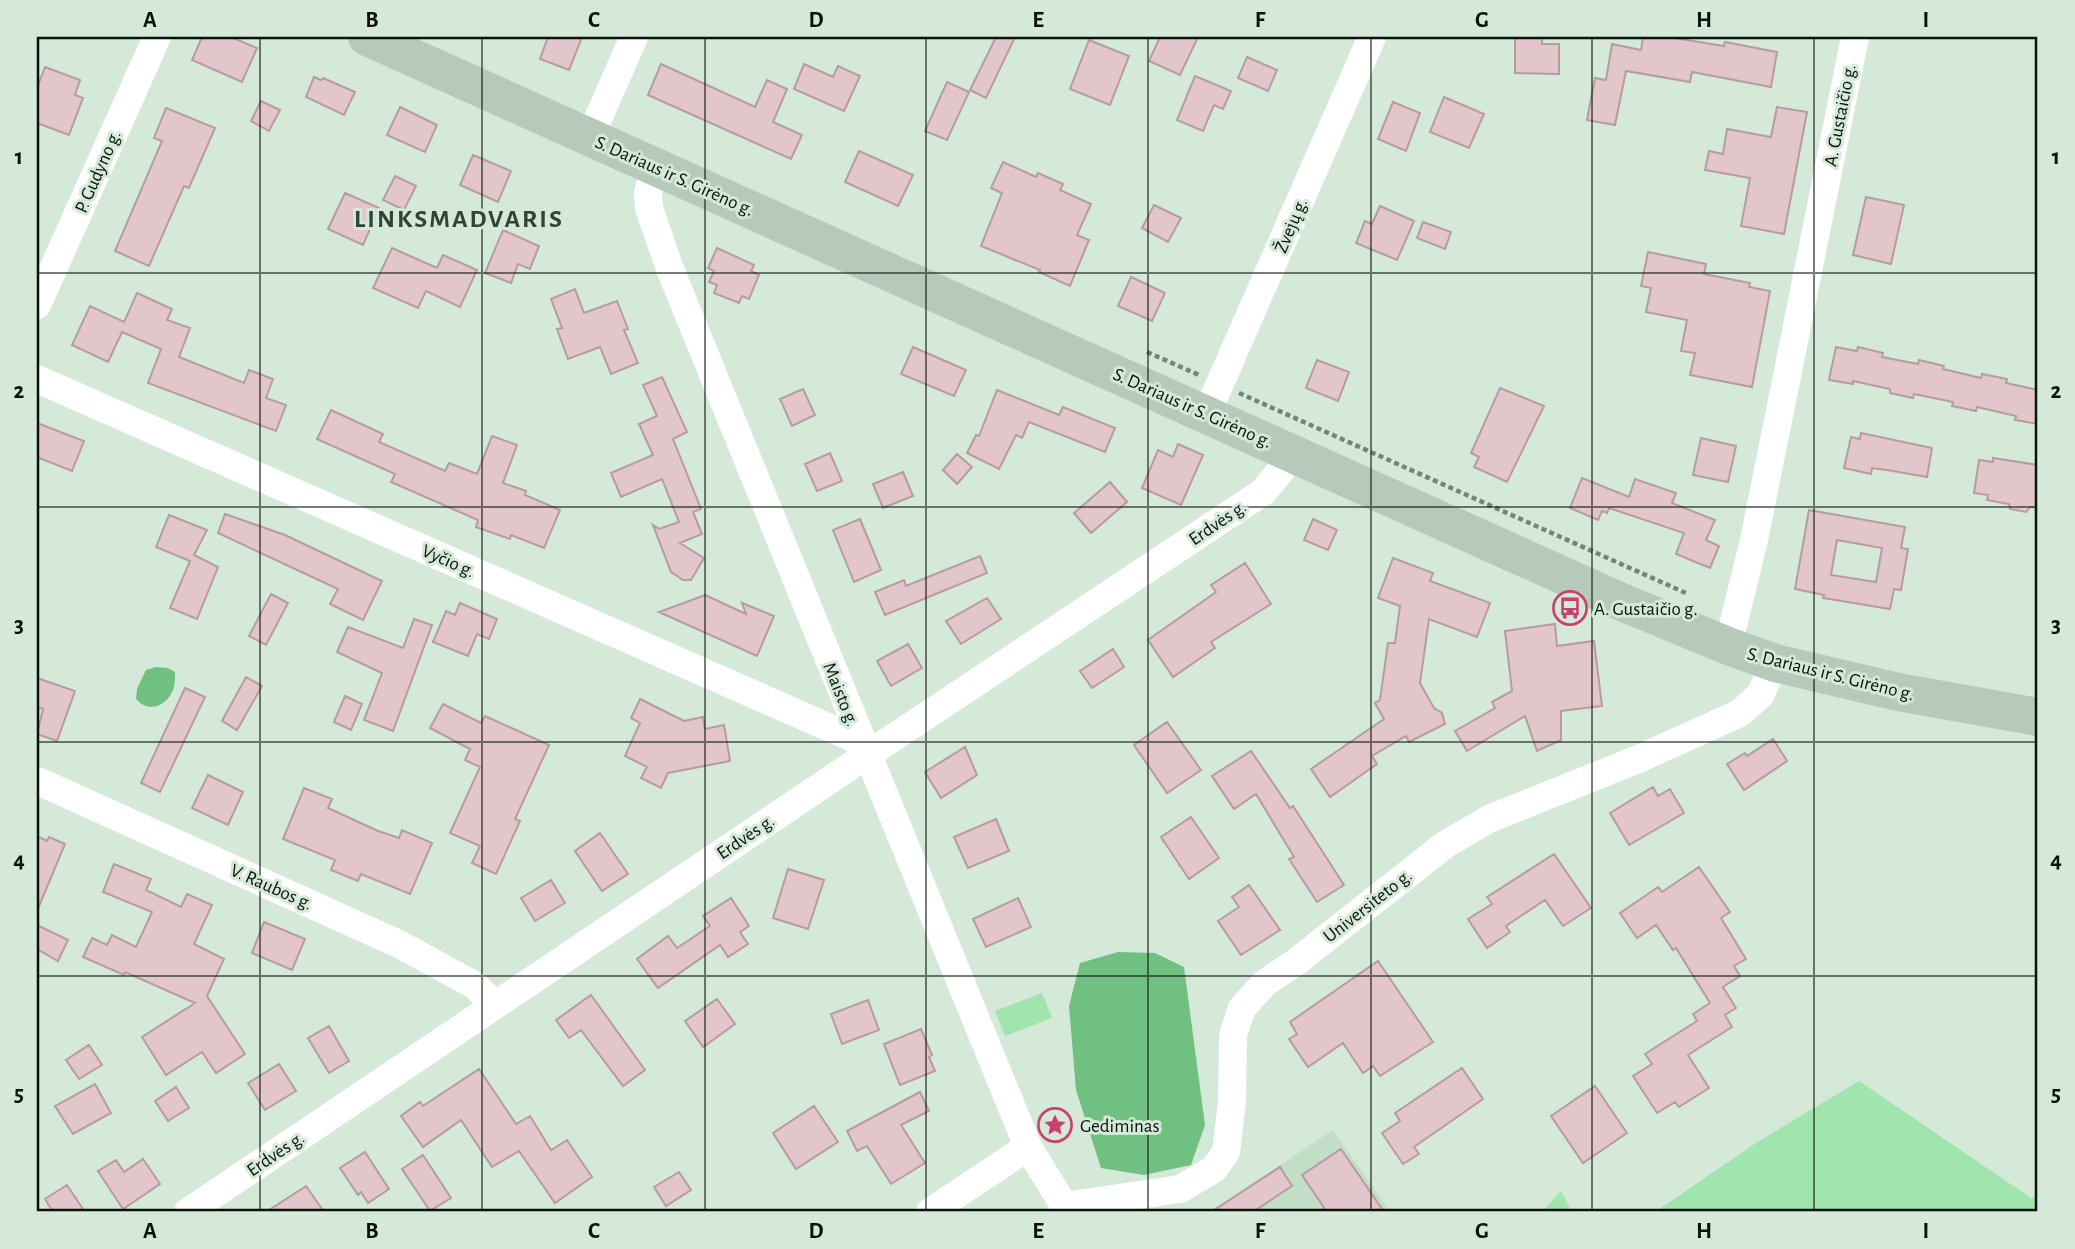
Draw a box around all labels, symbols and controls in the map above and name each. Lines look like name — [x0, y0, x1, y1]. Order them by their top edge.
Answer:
text: A — [143, 9, 157, 32]
text: B — [365, 9, 379, 32]
text: C — [588, 9, 600, 32]
text: D — [808, 9, 824, 32]
text: E — [1032, 9, 1044, 32]
text: F — [1255, 9, 1266, 32]
text: G — [1475, 9, 1489, 32]
text: H — [1696, 9, 1712, 32]
text: I — [1923, 9, 1929, 32]
street label: A. Gustaičio g. — [1821, 63, 1860, 168]
street label: P. Gudyno g. — [72, 127, 125, 216]
street label: S. Dariaus ir S. Girėno g. — [592, 133, 757, 220]
text: 1 — [15, 146, 23, 169]
text: 1 — [2052, 146, 2060, 169]
street label: Žvejų g. — [1270, 195, 1311, 256]
district label: LINKSMADVARIS — [354, 206, 564, 232]
street label: S. Dariaus ir S. Girėno g. — [1110, 365, 1275, 452]
text: 2 — [14, 380, 25, 403]
text: 2 — [2051, 380, 2062, 403]
street label: Erdvės g. — [1185, 497, 1250, 549]
street label: Vyčio g. — [419, 541, 478, 581]
bus stop icon: A. Gustaičio g. — [1551, 589, 1589, 627]
place label: A. Gustaičio g. — [1594, 600, 1698, 619]
text: 3 — [14, 614, 24, 637]
text: 3 — [2051, 614, 2061, 637]
street label: S. Dariaus ir S. Girėno g. — [1745, 644, 1916, 704]
street label: Maisto g. — [819, 660, 862, 729]
street label: Erdvės g. — [713, 811, 778, 863]
text: 4 — [13, 849, 25, 872]
text: 4 — [2050, 849, 2062, 872]
street label: V. Raubos g. — [227, 861, 315, 914]
street label: Universiteto g. — [1320, 866, 1416, 946]
text: 5 — [14, 1083, 24, 1106]
text: 5 — [2051, 1083, 2061, 1106]
place icon: Gediminas — [1036, 1106, 1074, 1144]
place label: Gediminas — [1080, 1117, 1160, 1136]
street label: Erdvės g. — [243, 1128, 308, 1180]
text: A — [143, 1220, 157, 1243]
text: B — [365, 1220, 379, 1243]
text: C — [588, 1220, 600, 1243]
text: D — [808, 1220, 824, 1243]
text: E — [1032, 1220, 1044, 1243]
text: F — [1255, 1220, 1266, 1243]
text: G — [1475, 1220, 1489, 1243]
text: H — [1696, 1220, 1712, 1243]
text: I — [1923, 1220, 1929, 1243]

